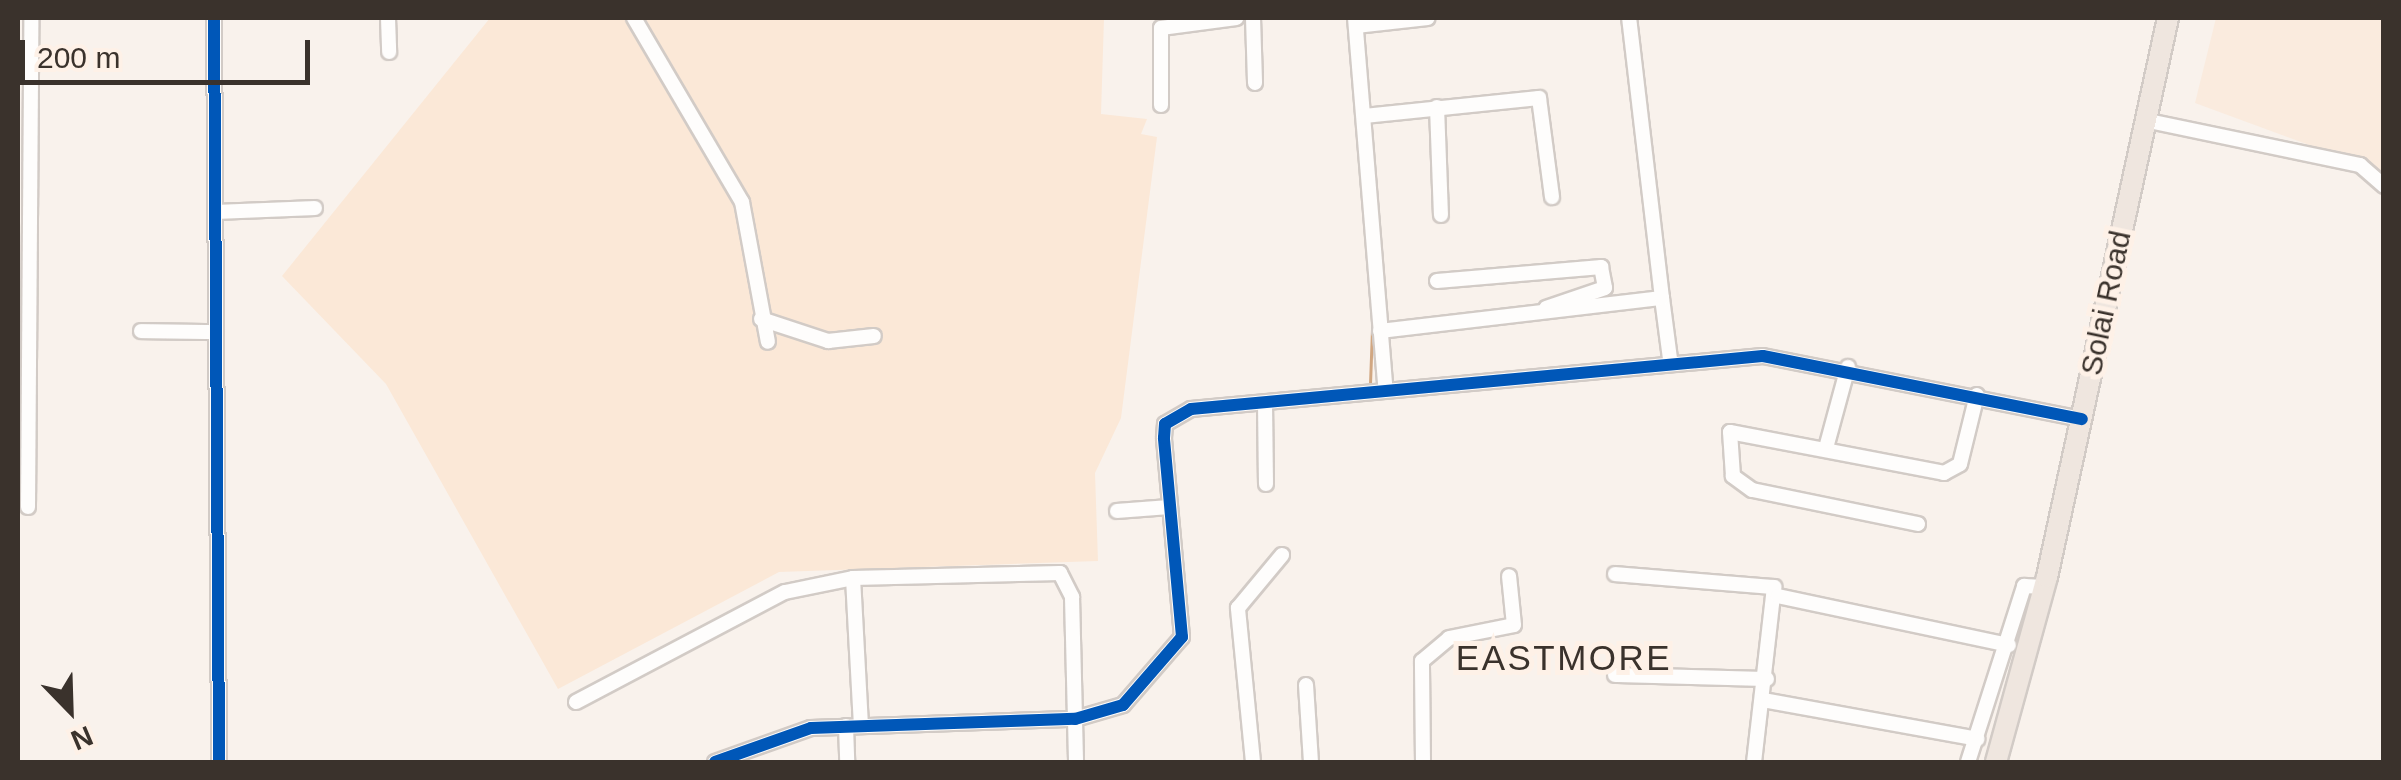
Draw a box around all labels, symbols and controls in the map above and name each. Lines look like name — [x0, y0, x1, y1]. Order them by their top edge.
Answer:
scale bar — [25, 20, 315, 82]
text: 200 m — [37, 41, 120, 74]
street label: Solai Road — [2073, 227, 2139, 379]
district label: EASTMORE — [1456, 637, 1672, 679]
north arrow — [20, 660, 120, 760]
text: N — [67, 720, 97, 756]

